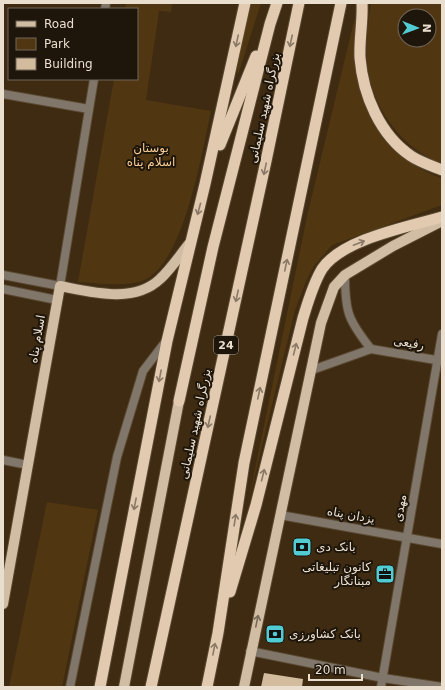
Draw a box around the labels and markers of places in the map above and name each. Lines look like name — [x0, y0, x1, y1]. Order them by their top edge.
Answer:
bank icon: بانک دی — [291, 536, 313, 558]
place label: بانک دی — [316, 540, 356, 554]
place label: کانون تبلیغاتی مبنانگار — [302, 560, 371, 589]
office icon: کانون تبلیغاتی مبنانگار — [374, 563, 396, 585]
bank icon: بانک کشاورزی — [264, 623, 286, 645]
place label: بانک کشاورزی — [289, 627, 361, 642]

